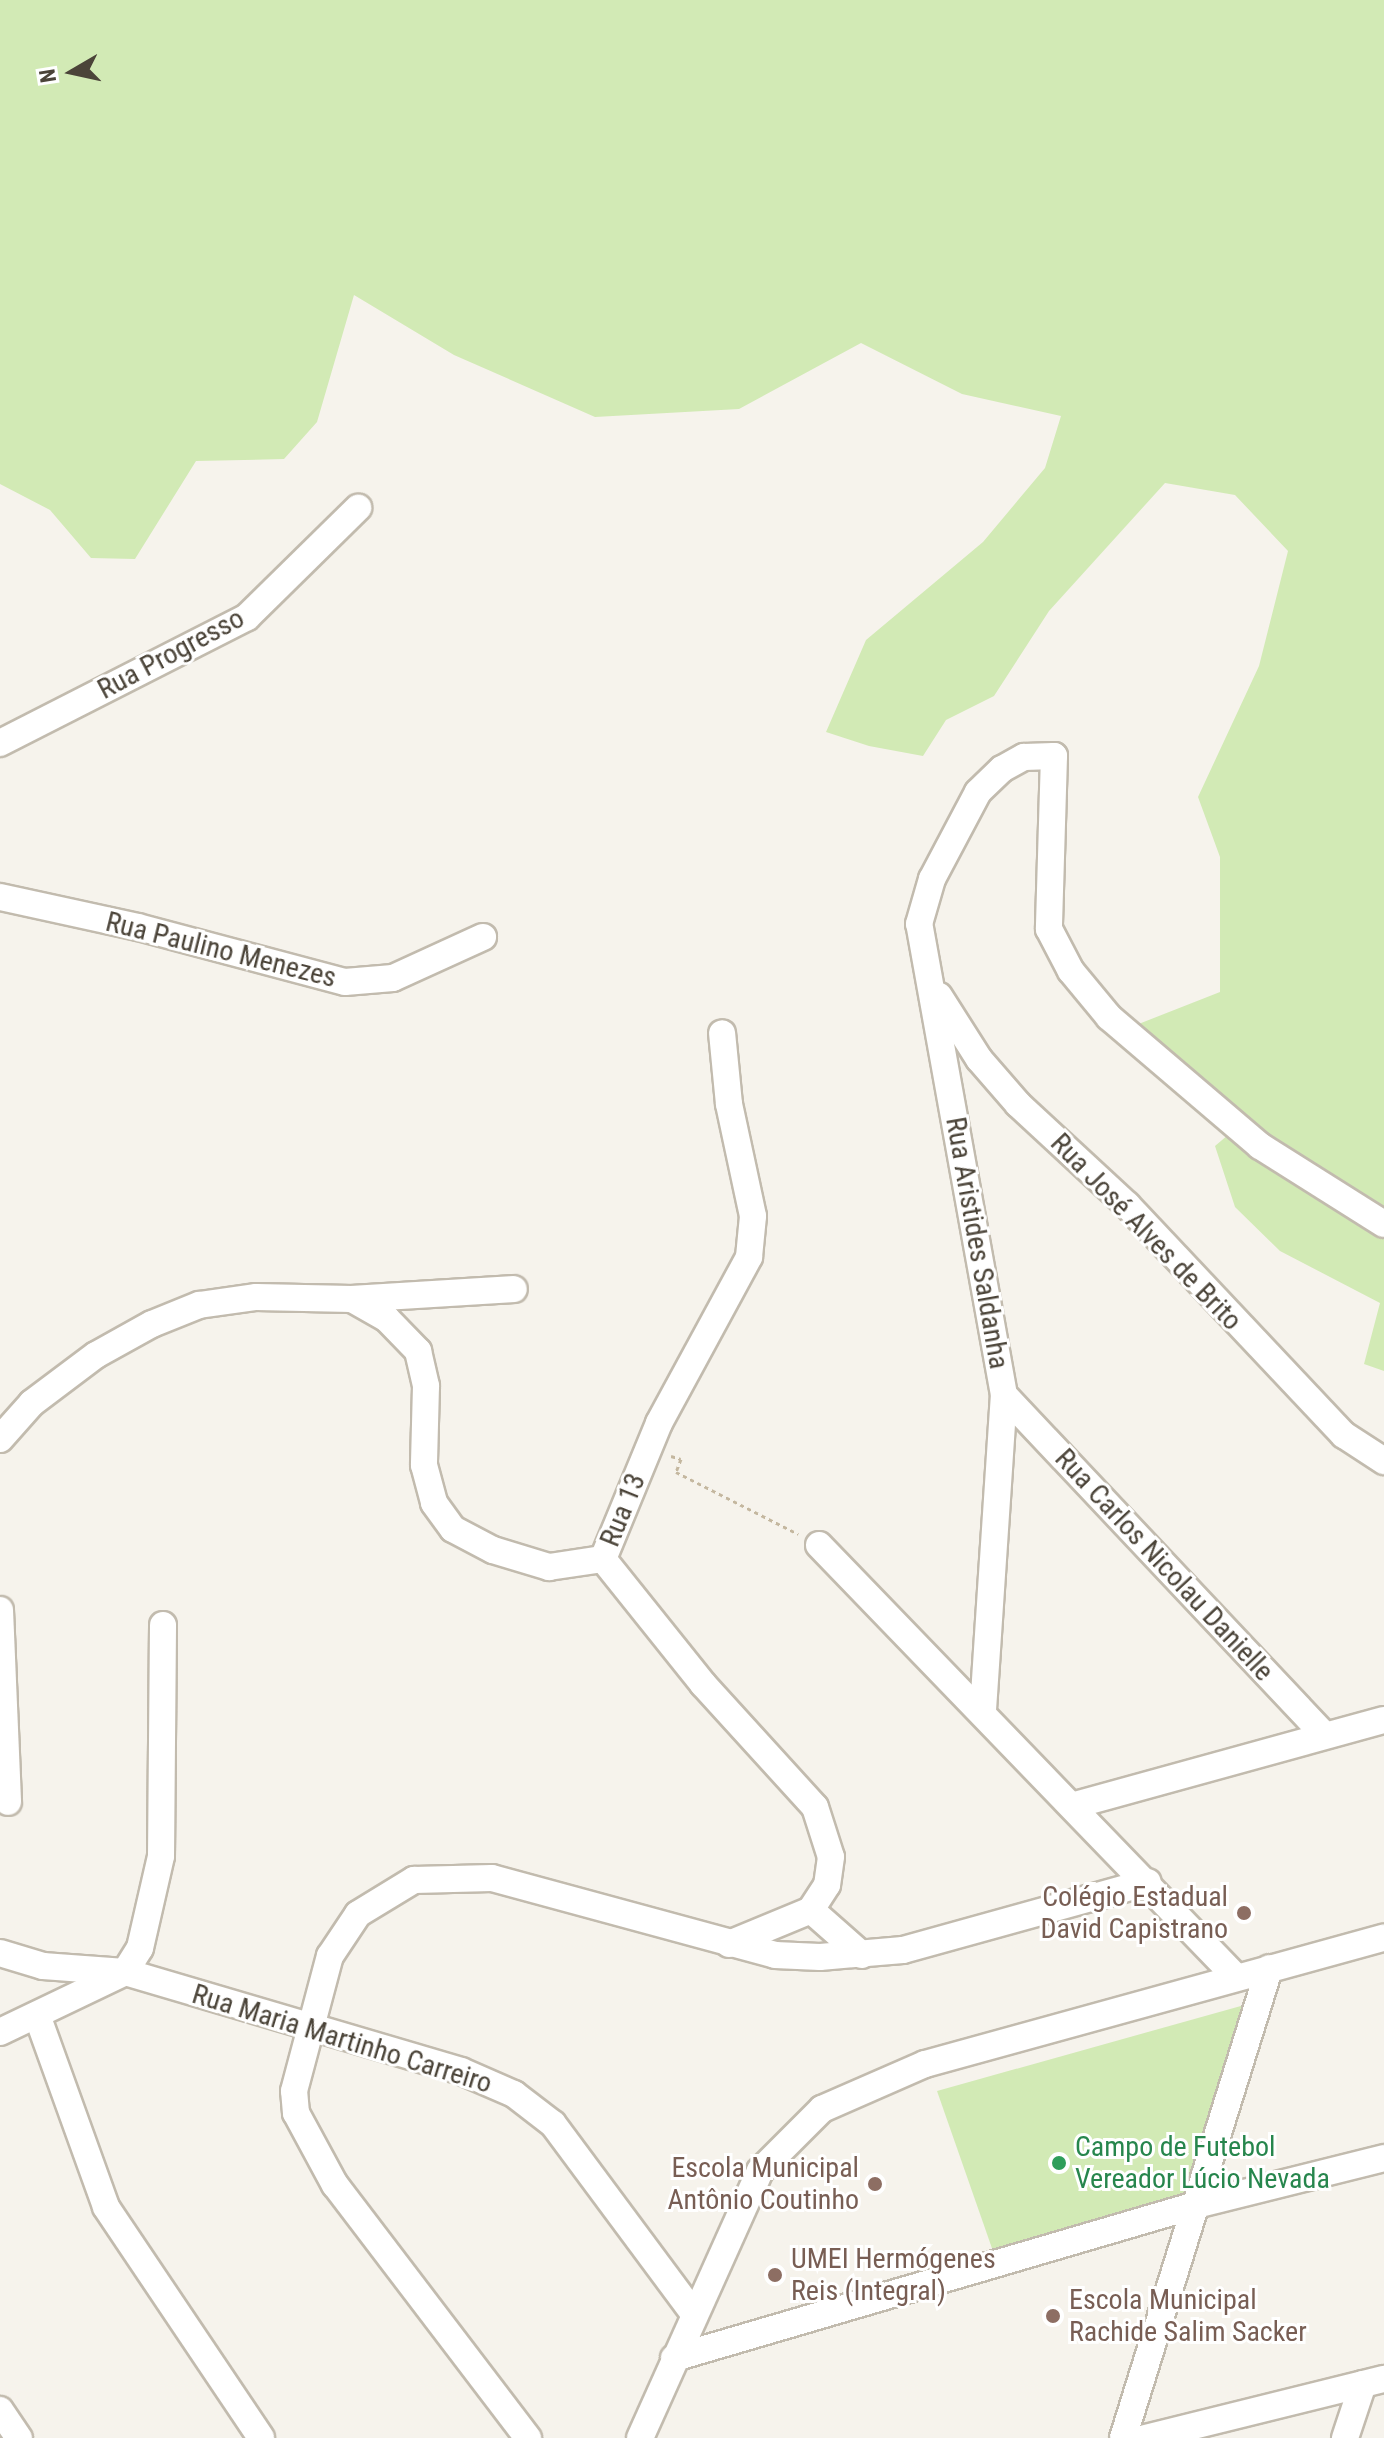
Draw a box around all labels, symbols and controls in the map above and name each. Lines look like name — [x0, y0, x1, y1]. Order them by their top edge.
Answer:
north arrow — [32, 32, 112, 112]
text: N — [34, 67, 61, 84]
street label: Rua Progresso — [92, 601, 250, 707]
street label: Rua Paulino Menezes — [102, 905, 340, 995]
street label: Rua Aristides Saldanha — [938, 1114, 1016, 1372]
street label: Rua José Alves de Brito — [1043, 1127, 1249, 1337]
street label: Rua Carlos Nicolau Danielle — [1048, 1442, 1280, 1688]
street label: Rua 13 — [593, 1469, 653, 1551]
place label: Colégio Estadual David Capistrano — [1041, 1880, 1228, 1946]
marker: Colégio Estadual David Capistrano — [1235, 1904, 1253, 1922]
street label: Rua Maria Martinho Carreiro — [188, 1977, 496, 2101]
place label: Campo de Futebol Vereador Lúcio Nevada — [1075, 2130, 1330, 2196]
place label: Escola Municipal Antônio Coutinho — [667, 2151, 859, 2217]
marker: Campo de Futebol Vereador Lúcio Nevada — [1050, 2154, 1068, 2172]
marker: Escola Municipal Antônio Coutinho — [866, 2175, 884, 2193]
place label: UMEI Hermógenes Reis (Integral) — [791, 2242, 996, 2308]
marker: UMEI Hermógenes Reis (Integral) — [766, 2266, 784, 2284]
place label: Escola Municipal Rachide Salim Sacker — [1069, 2283, 1307, 2349]
marker: Escola Municipal Rachide Salim Sacker — [1044, 2307, 1062, 2325]

